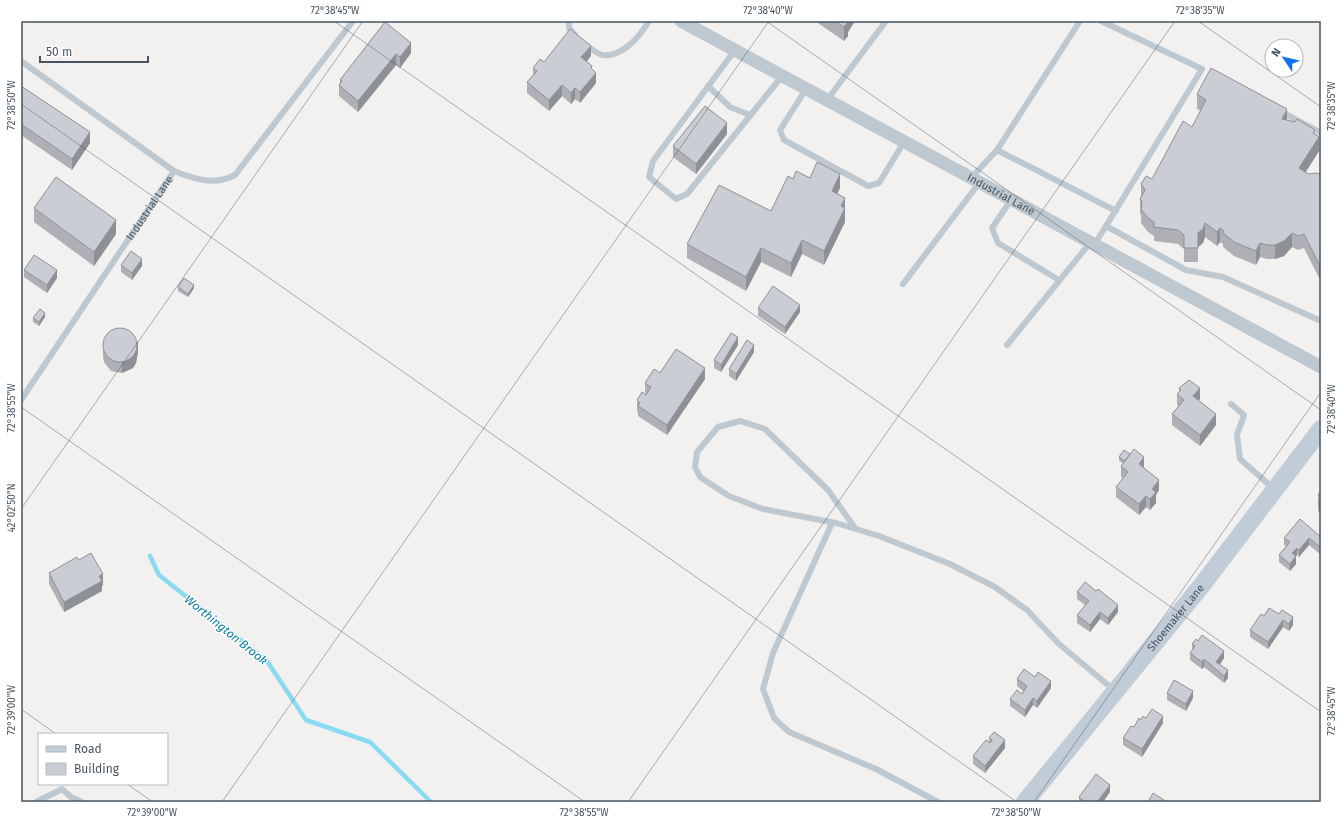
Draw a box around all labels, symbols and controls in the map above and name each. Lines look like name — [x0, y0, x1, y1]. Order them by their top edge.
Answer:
text: 72°38'45"W — [311, 5, 360, 17]
text: 72°38'40"W — [743, 5, 794, 17]
text: 72°38'35"W — [1176, 5, 1225, 17]
scale bar — [40, 38, 148, 64]
north arrow — [1264, 38, 1304, 78]
text: 50 m — [46, 45, 72, 59]
text: N — [1269, 46, 1284, 59]
text: 72°38'50"W — [6, 79, 18, 130]
text: 72°38'35"W — [1326, 81, 1338, 130]
street label: Industrial Lane — [965, 171, 1037, 218]
street label: Industrial Lane — [123, 173, 176, 243]
text: 72°38'55"W — [6, 383, 18, 432]
text: 72°38'40"W — [1326, 383, 1338, 434]
text: 42°02'50"N — [6, 483, 18, 533]
street label: Shoemaker Lane — [1144, 581, 1207, 654]
water label: Worthington Brook — [182, 592, 271, 668]
text: 72°39'00"W — [6, 684, 18, 735]
text: 72°38'45"W — [1326, 686, 1338, 735]
legend — [38, 733, 168, 785]
text: Road — [74, 742, 102, 756]
text: Building — [74, 762, 120, 776]
text: 72°39'00"W — [127, 807, 178, 819]
text: 72°38'55"W — [560, 807, 609, 819]
text: 72°38'50"W — [991, 807, 1042, 819]

